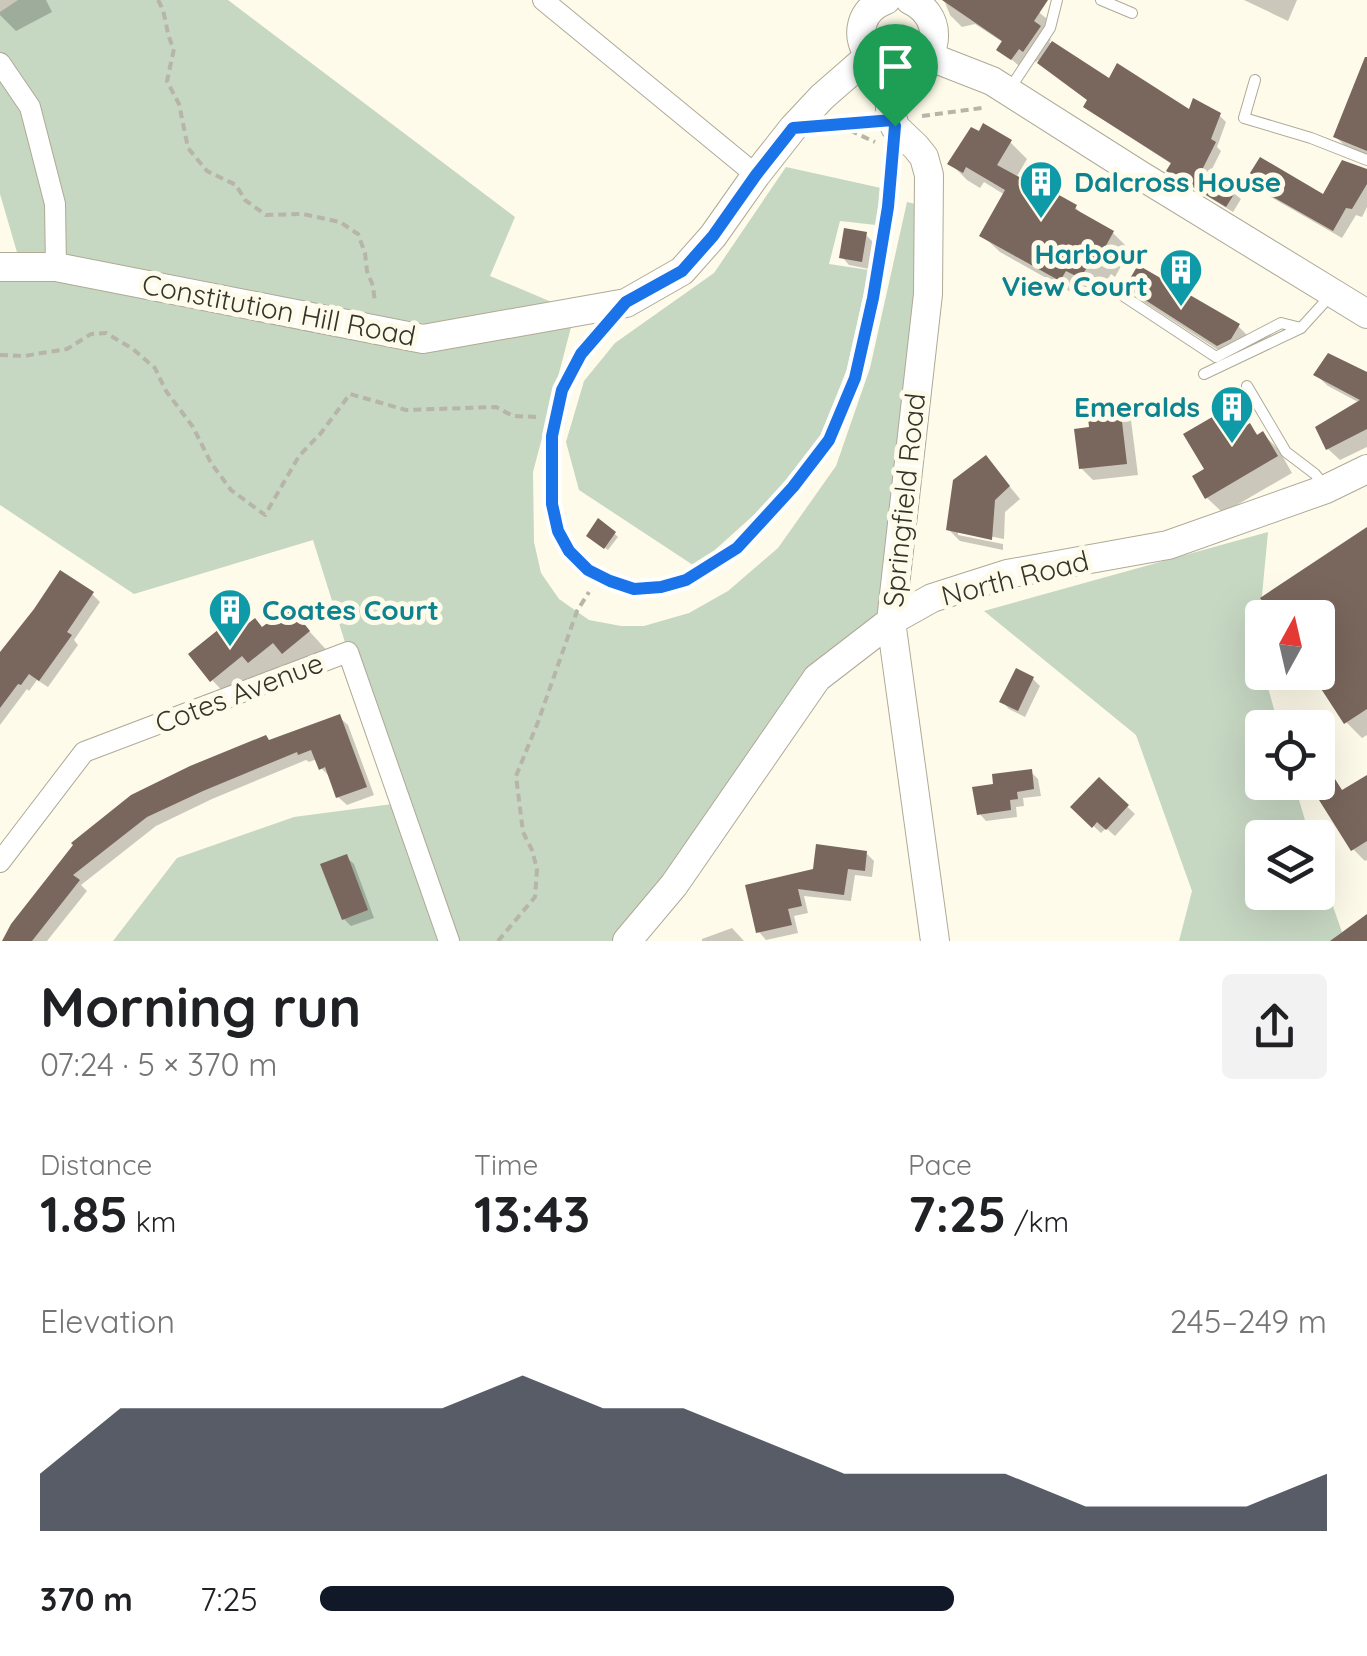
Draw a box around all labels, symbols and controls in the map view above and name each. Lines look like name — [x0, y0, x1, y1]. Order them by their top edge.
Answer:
pin — [853, 24, 938, 127]
icon: arrive — [868, 39, 923, 94]
building icon: Dalcross House — [1018, 159, 1064, 220]
place label: Dalcross House — [1074, 164, 1281, 199]
place label: Harbour View Court — [1001, 236, 1148, 303]
building icon: Harbour View Court — [1158, 247, 1204, 308]
street label: Constitution Hill Road — [139, 266, 419, 353]
building icon: Emeralds — [1209, 384, 1255, 445]
place label: Emeralds — [1074, 389, 1200, 424]
street label: Springfield Road — [875, 391, 932, 609]
street label: North Road — [938, 542, 1092, 613]
building icon: Coates Court — [207, 587, 253, 648]
place label: Coates Court — [262, 592, 439, 627]
north arrow — [1245, 600, 1335, 690]
map controls — [1245, 600, 1335, 910]
street label: Cotes Avenue — [150, 644, 328, 741]
button: locate — [1245, 710, 1335, 800]
button: layers — [1245, 820, 1335, 910]
text: Morning run — [40, 972, 361, 1041]
button: share — [1222, 974, 1327, 1079]
text: 07:24 · 5 × 370 m — [40, 1044, 277, 1084]
text: Distance — [40, 1147, 152, 1182]
text: Time — [474, 1147, 538, 1182]
text: Pace — [908, 1147, 972, 1182]
text: 1.85 — [40, 1182, 128, 1245]
text: 13:43 — [474, 1182, 590, 1245]
text: 7:25 — [908, 1182, 1006, 1245]
text: km — [128, 1204, 176, 1239]
text: /km — [1006, 1204, 1069, 1239]
text: Elevation — [40, 1301, 175, 1341]
text: 245–249 m — [1170, 1301, 1327, 1341]
text: 370 m — [40, 1579, 133, 1619]
text: 7:25 — [200, 1579, 258, 1619]

